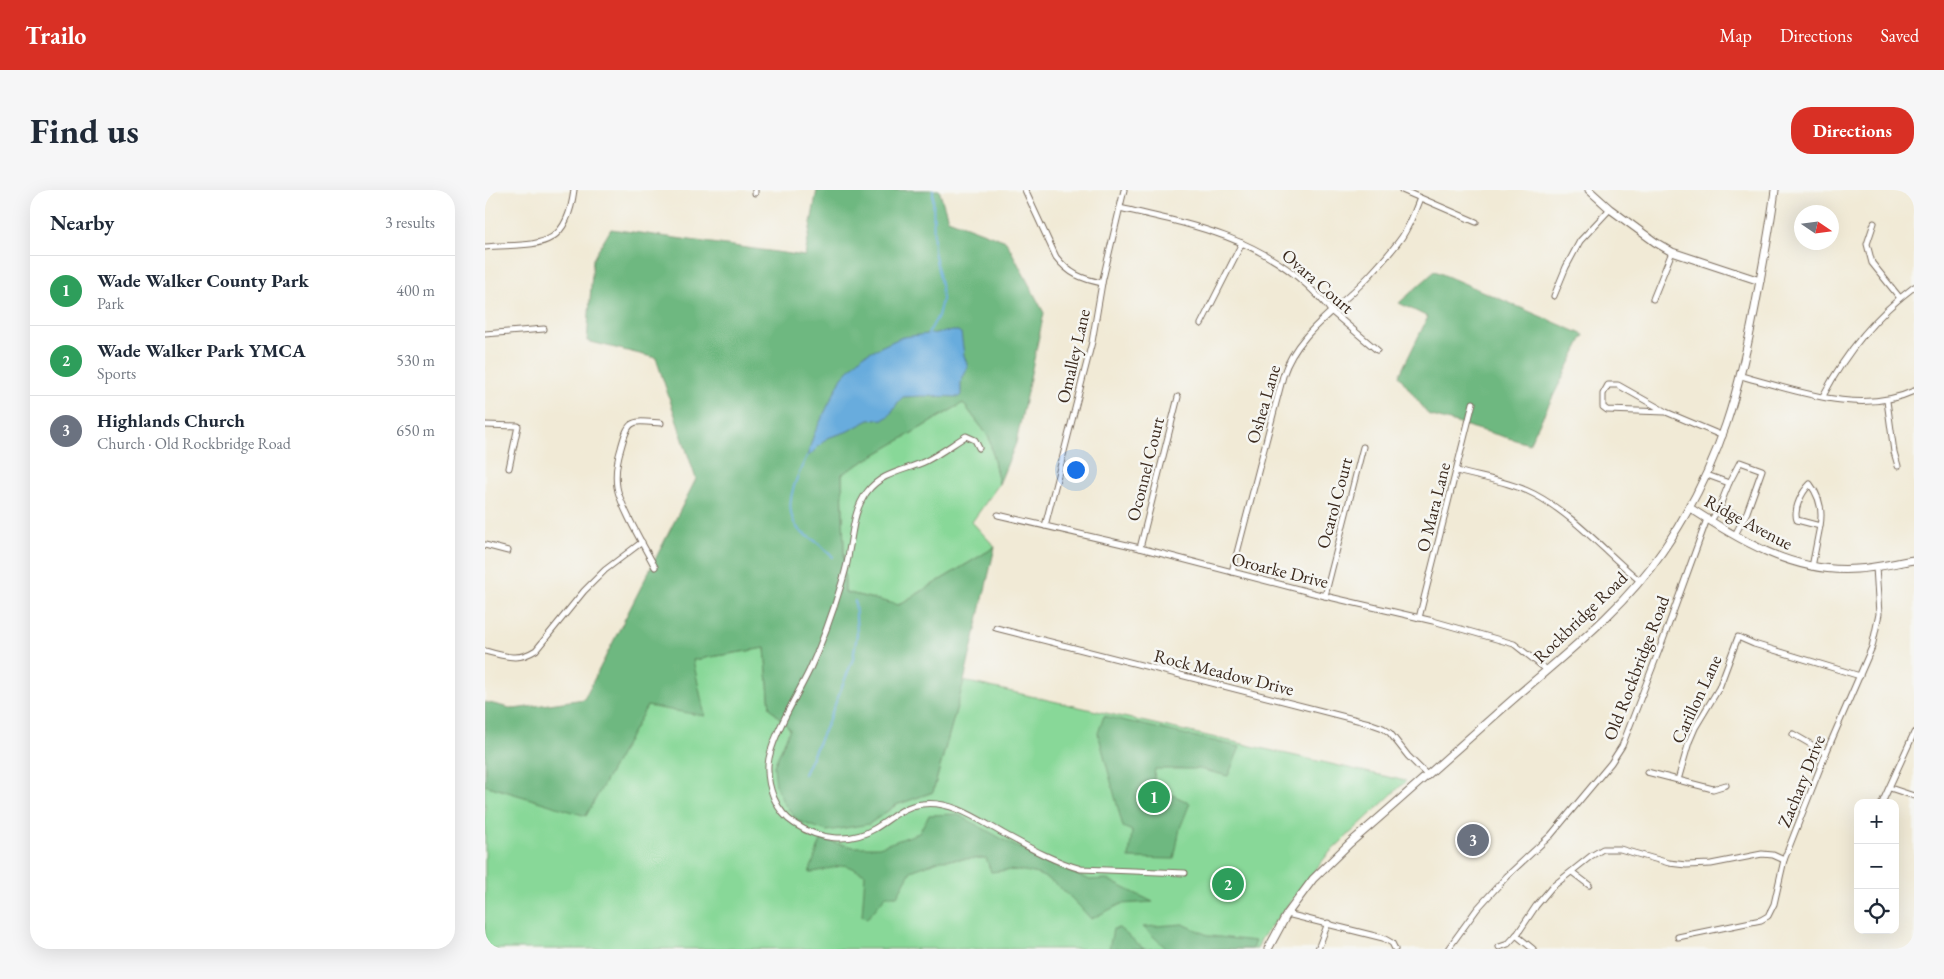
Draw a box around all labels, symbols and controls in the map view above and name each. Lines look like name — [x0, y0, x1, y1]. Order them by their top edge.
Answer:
text: Trailo — [25, 20, 86, 51]
text: Map — [1720, 24, 1752, 47]
text: Directions — [1780, 24, 1852, 47]
text: Saved — [1880, 24, 1919, 47]
button: Directions — [1791, 107, 1914, 154]
text: Find us — [30, 108, 139, 153]
north arrow — [1794, 205, 1839, 250]
text: Nearby — [50, 209, 114, 236]
text: 3 results — [385, 212, 435, 233]
street label: Ovara Court — [1277, 243, 1359, 319]
text: Wade Walker County Park — [97, 268, 309, 293]
text: 1 — [62, 280, 70, 301]
text: 400 m — [396, 280, 435, 301]
text: Park — [97, 293, 124, 314]
street label: Omalley Lane — [1051, 306, 1095, 406]
text: Wade Walker Park YMCA — [97, 338, 306, 363]
text: 2 — [62, 350, 70, 371]
text: 530 m — [396, 350, 435, 371]
street label: Oshea Lane — [1241, 362, 1285, 446]
text: Sports — [97, 363, 136, 384]
text: Highlands Church — [97, 408, 245, 433]
street label: Oconnel Court — [1121, 414, 1169, 523]
text: 3 — [62, 420, 70, 441]
text: 650 m — [396, 420, 435, 441]
text: Church · Old Rockbridge Road — [97, 433, 291, 454]
street label: Ocarol Court — [1311, 455, 1357, 551]
your location — [1063, 457, 1089, 483]
street label: O Mara Lane — [1411, 460, 1455, 554]
street label: Ridge Avenue — [1701, 489, 1797, 555]
street label: Oroarke Drive — [1229, 547, 1331, 593]
street label: Rockbridge Road — [1528, 566, 1633, 668]
street label: Old Rockbridge Road — [1598, 592, 1675, 744]
street label: Rock Meadow Drive — [1152, 644, 1296, 700]
street label: Carillon Lane — [1665, 651, 1727, 747]
street label: Zachary Drive — [1772, 731, 1830, 831]
pin: 1 — [1138, 778, 1170, 816]
map controls — [1854, 799, 1899, 934]
button: + — [1854, 799, 1899, 844]
pin: 3 — [1457, 821, 1489, 859]
button: − — [1854, 844, 1899, 889]
pin: 2 — [1212, 865, 1244, 903]
button: locate — [1854, 889, 1899, 934]

